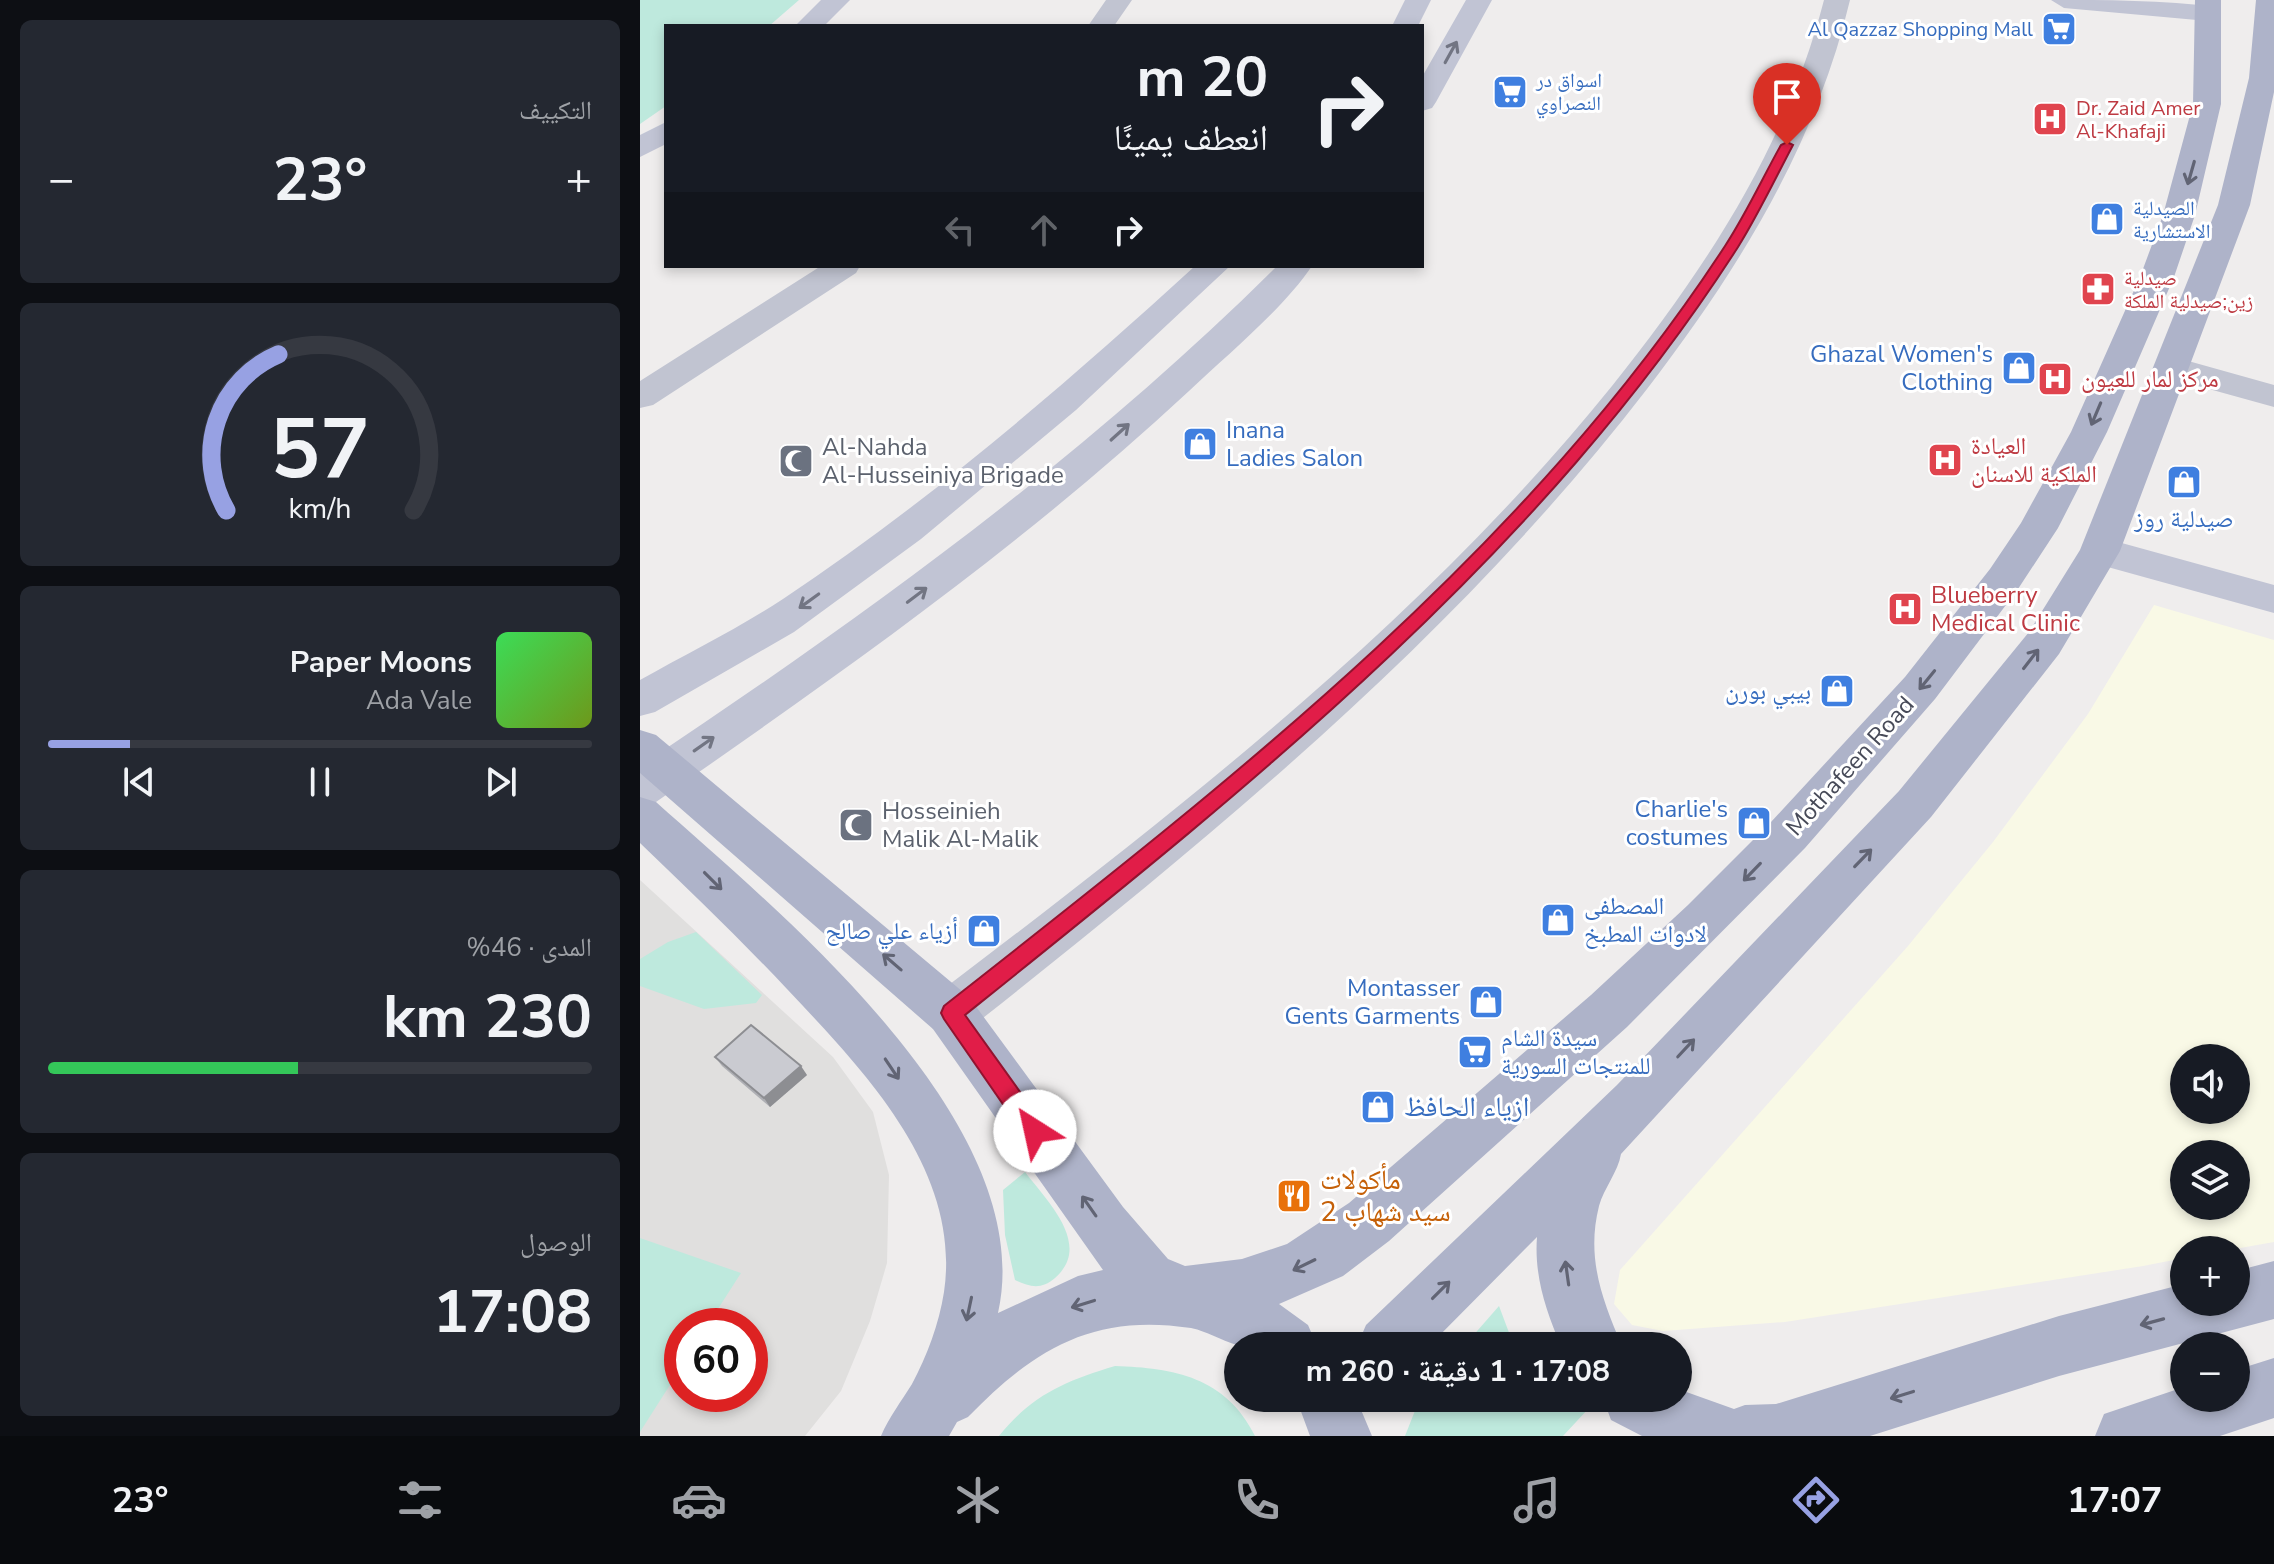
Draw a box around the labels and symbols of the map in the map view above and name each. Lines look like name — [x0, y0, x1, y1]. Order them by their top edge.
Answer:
supermarket icon: Al Qazzaz Shopping Mall — [2040, 10, 2078, 48]
place label: Al Qazzaz Shopping Mall — [1808, 16, 2033, 43]
one-way arrow — [1444, 40, 1460, 64]
pin — [1753, 63, 1821, 145]
place label: اسواق در النصراوي — [1535, 67, 1602, 119]
supermarket icon: اسواق در النصراوي — [1491, 73, 1529, 111]
place label: Dr. Zaid Amer Al-Khafaji — [2076, 95, 2200, 145]
hospital icon: Dr. Zaid Amer Al-Khafaji — [2031, 100, 2069, 138]
one-way arrow — [2183, 159, 2198, 185]
place label: الصيدلية الاستشارية — [2133, 195, 2210, 245]
shop icon: الصيدلية الاستشارية — [2088, 200, 2126, 238]
place label: صيدلية زين;صيدلية الملكة — [2124, 265, 2253, 315]
pharmacy icon: صيدلية زين;صيدلية الملكة — [2079, 270, 2117, 308]
place label: Ghazal Women's Clothing — [1810, 338, 1993, 398]
shop icon: Ghazal Women's Clothing — [2000, 349, 2038, 387]
hospital icon: مركز لمار للعيون — [2036, 360, 2074, 398]
place label: مركز لمار للعيون — [2081, 363, 2219, 395]
one-way arrow — [2088, 402, 2103, 426]
place label: Inana Ladies Salon — [1226, 414, 1363, 474]
one-way arrow — [1109, 424, 1129, 442]
shop icon: Inana Ladies Salon — [1181, 425, 1219, 463]
place label: العيادة الملكية للاسنان — [1971, 430, 2097, 490]
place label: Al-Nahda Al-Husseiniya Brigade — [822, 431, 1064, 491]
hospital icon: العيادة الملكية للاسنان — [1926, 441, 1964, 479]
mosque icon: Al-Nahda Al-Husseiniya Brigade — [777, 442, 815, 480]
shop icon: صيدلية روز — [2165, 463, 2203, 501]
place label: صيدلية روز — [2133, 503, 2234, 535]
place label: Blueberry Medical Clinic — [1931, 579, 2080, 639]
one-way arrow — [905, 586, 927, 603]
hospital icon: Blueberry Medical Clinic — [1886, 590, 1924, 628]
one-way arrow — [799, 592, 820, 609]
one-way arrow — [2022, 649, 2040, 670]
one-way arrow — [1918, 669, 1936, 690]
shop icon: بيبي بورن — [1818, 672, 1856, 710]
place label: بيبي بورن — [1725, 675, 1811, 710]
street label: Mothafeen Road — [1779, 689, 1921, 843]
one-way arrow — [693, 736, 714, 753]
place label: Charlie's costumes — [1626, 793, 1728, 853]
place label: Hosseinieh Malik Al-Malik — [882, 795, 1040, 855]
shop icon: Charlie's costumes — [1735, 804, 1773, 842]
mosque icon: Hosseinieh Malik Al-Malik — [837, 806, 875, 844]
one-way arrow — [1854, 848, 1873, 868]
one-way arrow — [1743, 862, 1762, 881]
one-way arrow — [703, 871, 723, 890]
place label: المصطفى لادوات المطبخ — [1584, 890, 1707, 950]
shop icon: المصطفى لادوات المطبخ — [1539, 901, 1577, 939]
shop icon: أزياء علي صالح — [965, 912, 1003, 950]
place label: أزياء علي صالح — [825, 915, 958, 950]
one-way arrow — [883, 953, 903, 971]
place label: Montasser Gents Garments — [1284, 972, 1460, 1032]
shop icon: Montasser Gents Garments — [1467, 983, 1505, 1021]
place label: سيدة الشام للمنتجات السورية — [1501, 1022, 1651, 1082]
supermarket icon: سيدة الشام للمنتجات السورية — [1456, 1033, 1494, 1071]
one-way arrow — [1677, 1038, 1696, 1058]
one-way arrow — [884, 1057, 900, 1079]
shop icon: ازياء الحافظ — [1359, 1088, 1397, 1126]
place label: ازياء الحافظ — [1404, 1088, 1529, 1126]
position arrow — [993, 1089, 1077, 1173]
place label: مأكولات سيد شهاب 2 — [1320, 1161, 1451, 1231]
restaurant icon: مأكولات سيد شهاب 2 — [1275, 1177, 1313, 1215]
one-way arrow — [1080, 1196, 1097, 1218]
one-way arrow — [1293, 1258, 1317, 1273]
one-way arrow — [1559, 1261, 1574, 1286]
one-way arrow — [1431, 1281, 1450, 1300]
one-way arrow — [960, 1296, 975, 1321]
one-way arrow — [1071, 1297, 1097, 1312]
speed limit sign: 60 — [664, 1308, 768, 1412]
one-way arrow — [2139, 1315, 2165, 1330]
one-way arrow — [1890, 1388, 1916, 1403]

